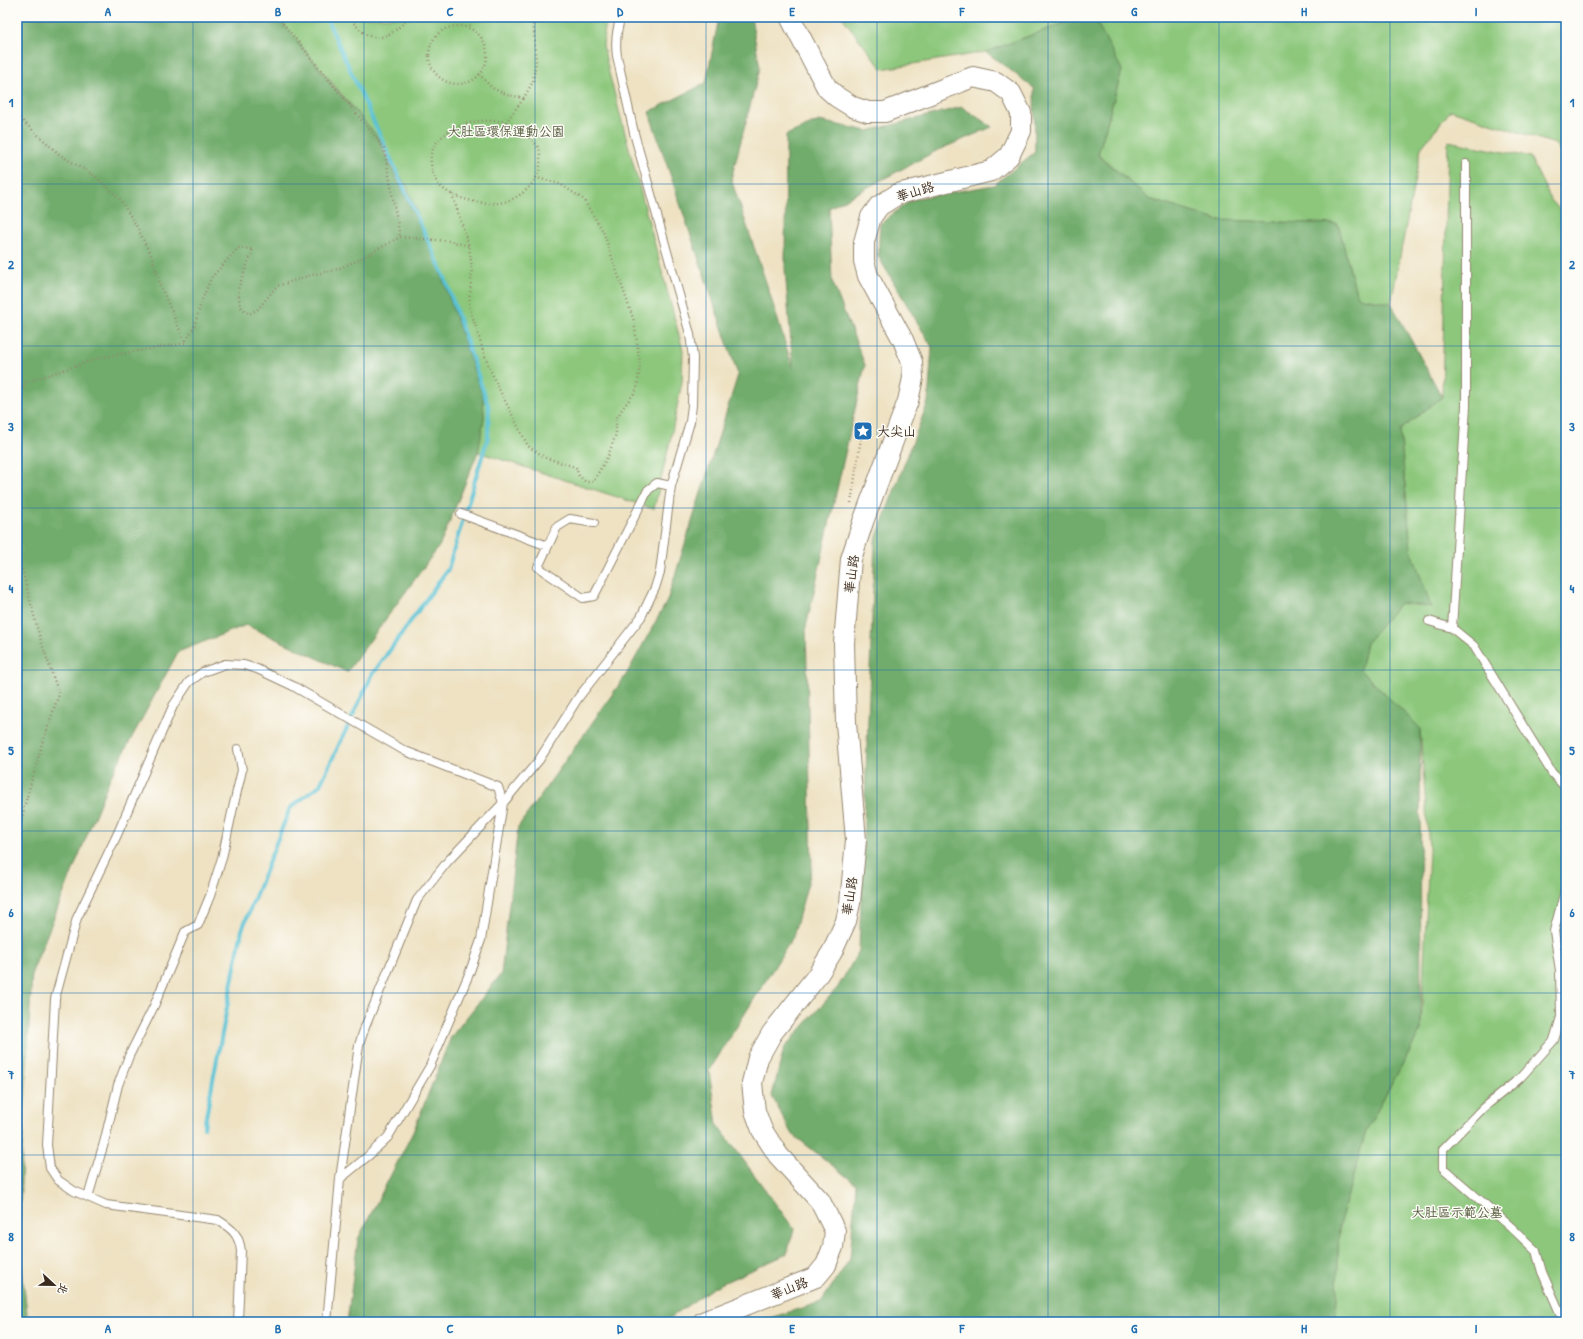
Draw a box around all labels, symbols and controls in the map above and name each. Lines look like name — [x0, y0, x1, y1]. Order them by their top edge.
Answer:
text: A — [105, 2, 112, 20]
text: B — [275, 2, 282, 20]
text: C — [446, 2, 454, 20]
text: D — [617, 2, 624, 20]
text: E — [789, 2, 795, 20]
text: F — [959, 2, 966, 20]
text: G — [1131, 2, 1138, 20]
text: H — [1301, 2, 1307, 20]
text: I — [1474, 2, 1478, 20]
text: 1 — [9, 93, 14, 111]
text: 1 — [1570, 93, 1575, 111]
park label: 大肚區環保運動公園 — [447, 122, 565, 140]
street label: 華山路 — [894, 177, 936, 205]
text: 2 — [8, 255, 15, 273]
text: 2 — [1569, 255, 1576, 273]
text: 3 — [8, 417, 14, 435]
text: 3 — [1569, 417, 1575, 435]
place icon: 大尖山 — [852, 420, 874, 442]
place label: 大尖山 — [877, 422, 916, 440]
street label: 華山路 — [839, 553, 863, 595]
text: 4 — [9, 579, 14, 597]
text: 4 — [1570, 579, 1575, 597]
text: 5 — [8, 741, 14, 759]
text: 5 — [1569, 741, 1575, 759]
street label: 華山路 — [837, 875, 861, 917]
text: 6 — [8, 903, 14, 921]
text: 6 — [1569, 903, 1575, 921]
text: 7 — [7, 1065, 15, 1083]
text: 7 — [1568, 1065, 1576, 1083]
park label: 大肚區示範公墓 — [1411, 1203, 1503, 1221]
text: 8 — [8, 1227, 14, 1245]
text: 8 — [1569, 1227, 1575, 1245]
north arrow — [34, 1265, 74, 1305]
street label: 華山路 — [768, 1272, 810, 1304]
text: 北 — [55, 1281, 72, 1296]
text: A — [105, 1319, 112, 1337]
text: B — [275, 1319, 282, 1337]
text: C — [446, 1319, 454, 1337]
text: D — [617, 1319, 624, 1337]
text: E — [789, 1319, 795, 1337]
text: F — [959, 1319, 966, 1337]
text: G — [1131, 1319, 1138, 1337]
text: H — [1301, 1319, 1307, 1337]
text: I — [1474, 1319, 1478, 1337]

